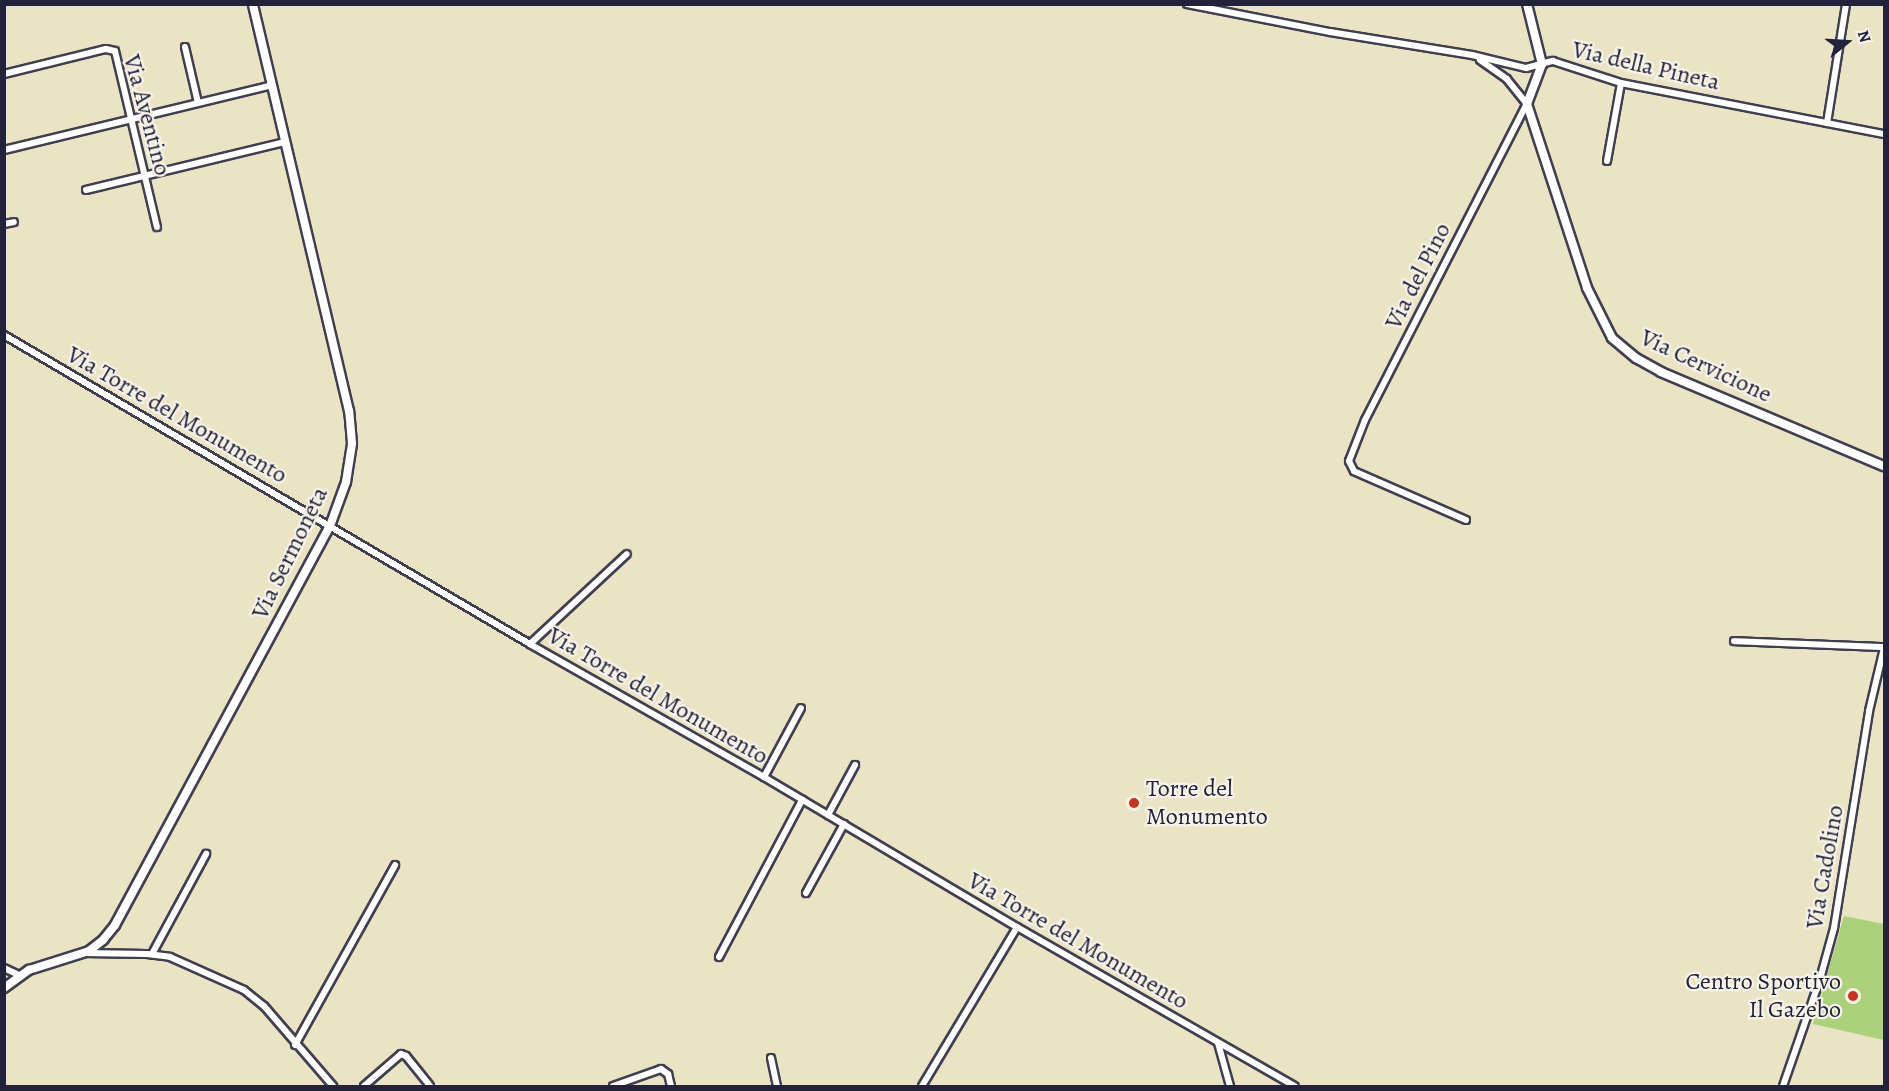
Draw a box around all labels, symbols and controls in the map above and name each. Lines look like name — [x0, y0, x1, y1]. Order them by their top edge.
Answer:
north arrow — [1817, 12, 1877, 72]
text: N — [1852, 27, 1876, 45]
street label: Via della Pineta — [1569, 35, 1723, 97]
street label: Via Aventino — [117, 51, 177, 179]
street label: Via del Pino — [1379, 218, 1457, 334]
street label: Via Cervicione — [1636, 323, 1776, 409]
street label: Via Torre del Monumento — [62, 340, 292, 490]
street label: Via Sermoneta — [246, 482, 334, 624]
street label: Via Torre del Monumento — [543, 621, 773, 771]
place label: Torre del Monumento — [1146, 775, 1268, 831]
marker: Torre del Monumento — [1127, 796, 1141, 810]
street label: Via Cadolino — [1800, 803, 1850, 931]
street label: Via Torre del Monumento — [963, 866, 1193, 1016]
place label: Centro Sportivo Il Gazebo — [1686, 968, 1841, 1024]
marker: Centro Sportivo Il Gazebo — [1846, 989, 1860, 1003]

